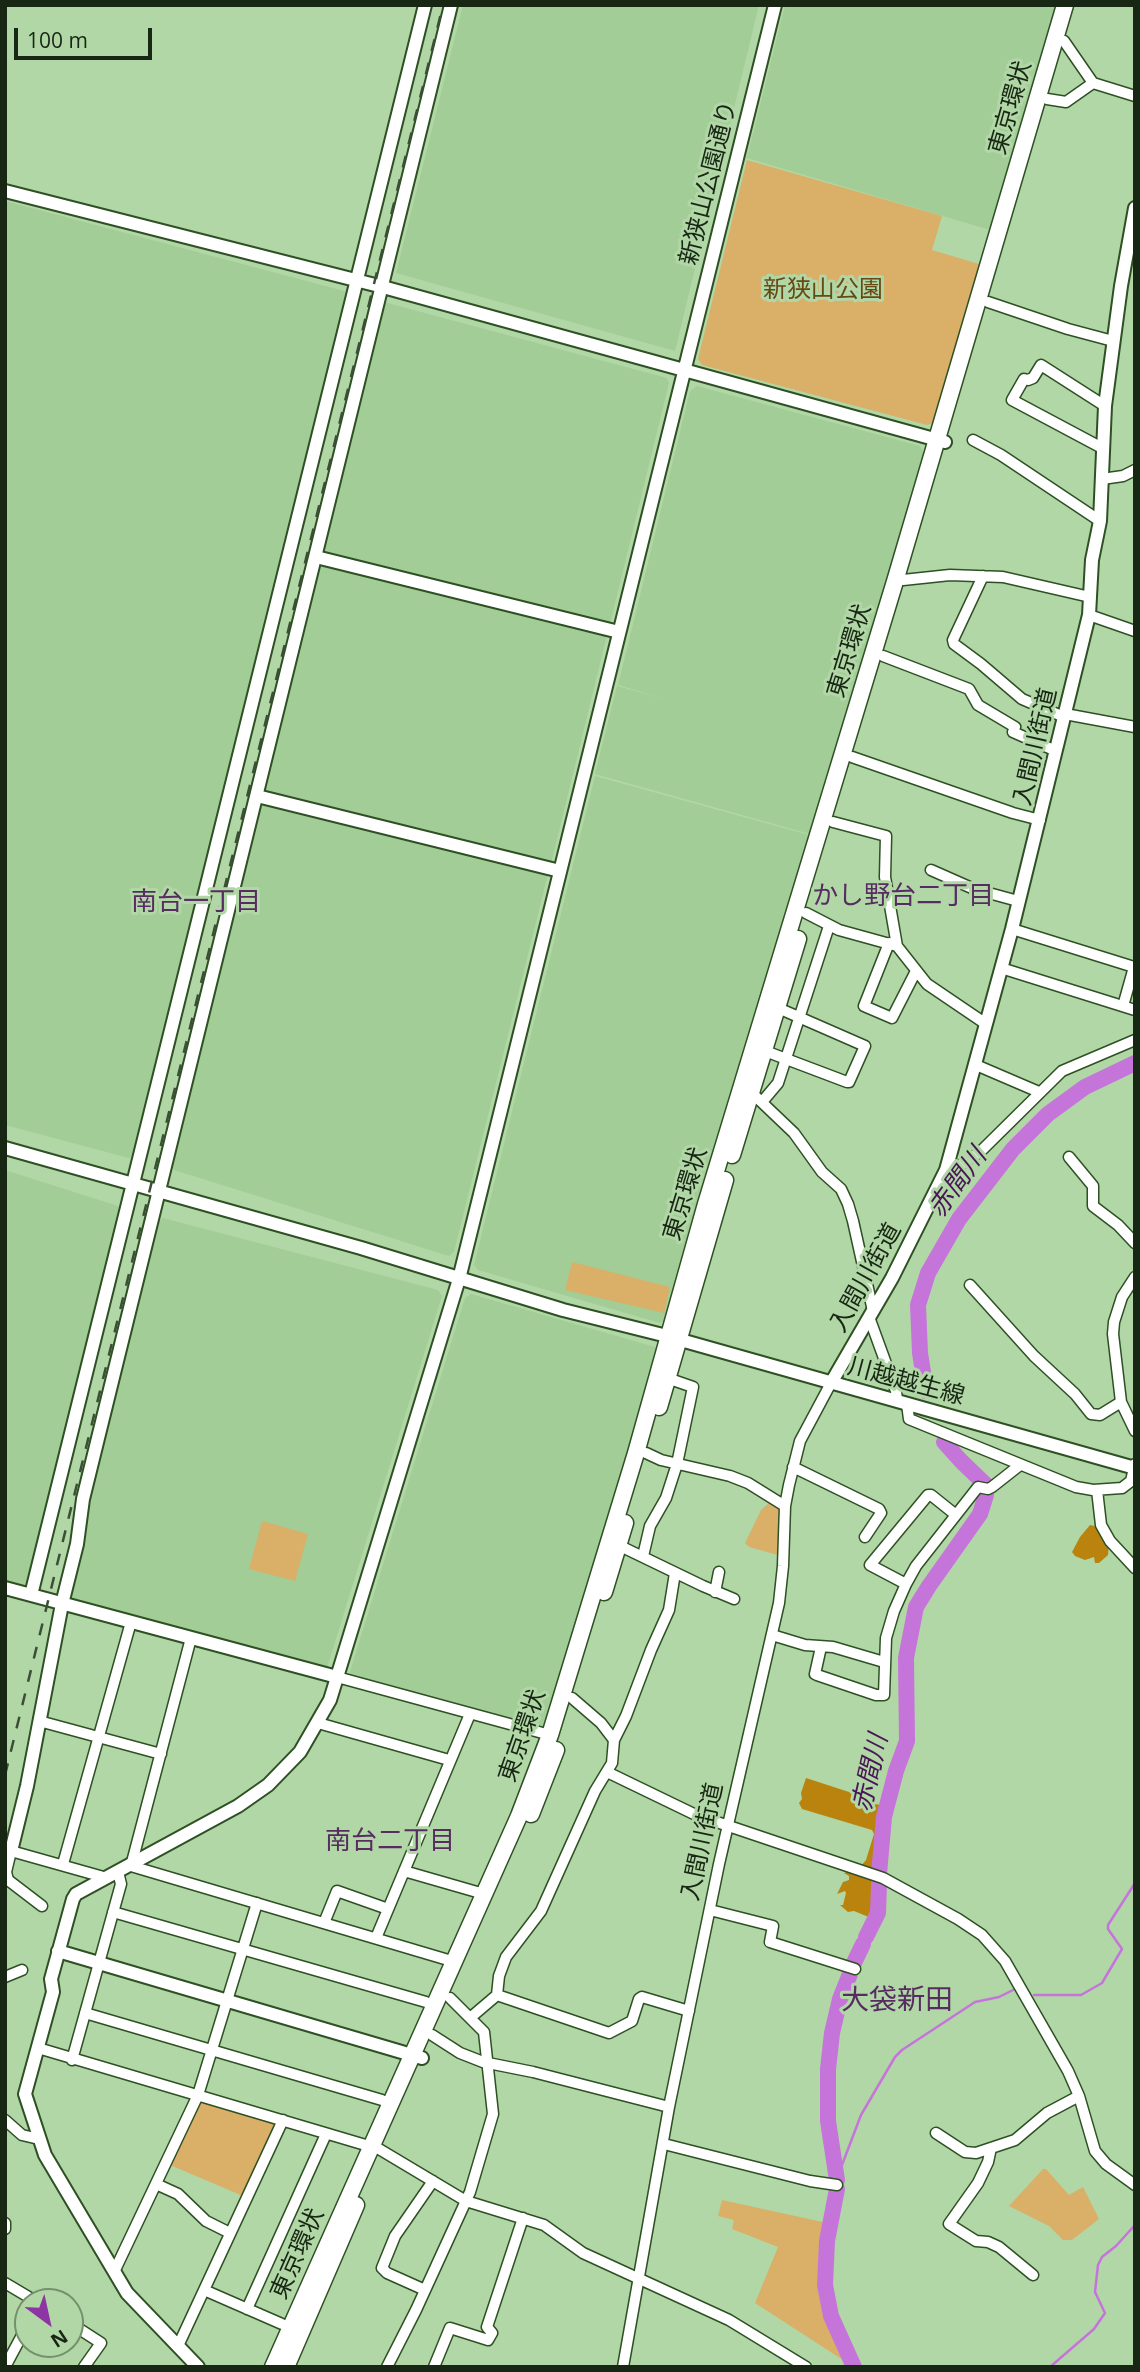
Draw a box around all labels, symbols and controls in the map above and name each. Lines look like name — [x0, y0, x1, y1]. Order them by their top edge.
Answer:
scale bar — [18, 14, 156, 58]
text: 100 m — [27, 26, 88, 54]
street label: 東京環状 — [984, 58, 1038, 158]
street label: 新狭山公園通り — [675, 98, 743, 268]
park label: 新狭山公園 — [763, 276, 883, 304]
street label: 東京環状 — [822, 601, 878, 701]
street label: 入間川街道 — [1008, 685, 1064, 809]
district label: かし野台二丁目 — [812, 881, 994, 913]
district label: 南台一丁目 — [131, 887, 261, 919]
water label: 赤間川 — [922, 1142, 994, 1224]
street label: 東京環状 — [658, 1144, 714, 1244]
street label: 入間川街道 — [824, 1219, 908, 1337]
street label: 川越越生線 — [844, 1353, 968, 1411]
street label: 東京環状 — [494, 1686, 552, 1786]
water label: 赤間川 — [847, 1731, 895, 1815]
street label: 入間川街道 — [676, 1780, 730, 1904]
district label: 南台二丁目 — [325, 1826, 455, 1858]
district label: 大袋新田 — [841, 1984, 953, 2018]
street label: 東京環状 — [265, 2204, 331, 2304]
north arrow — [14, 2288, 84, 2358]
text: N — [46, 2324, 73, 2354]

